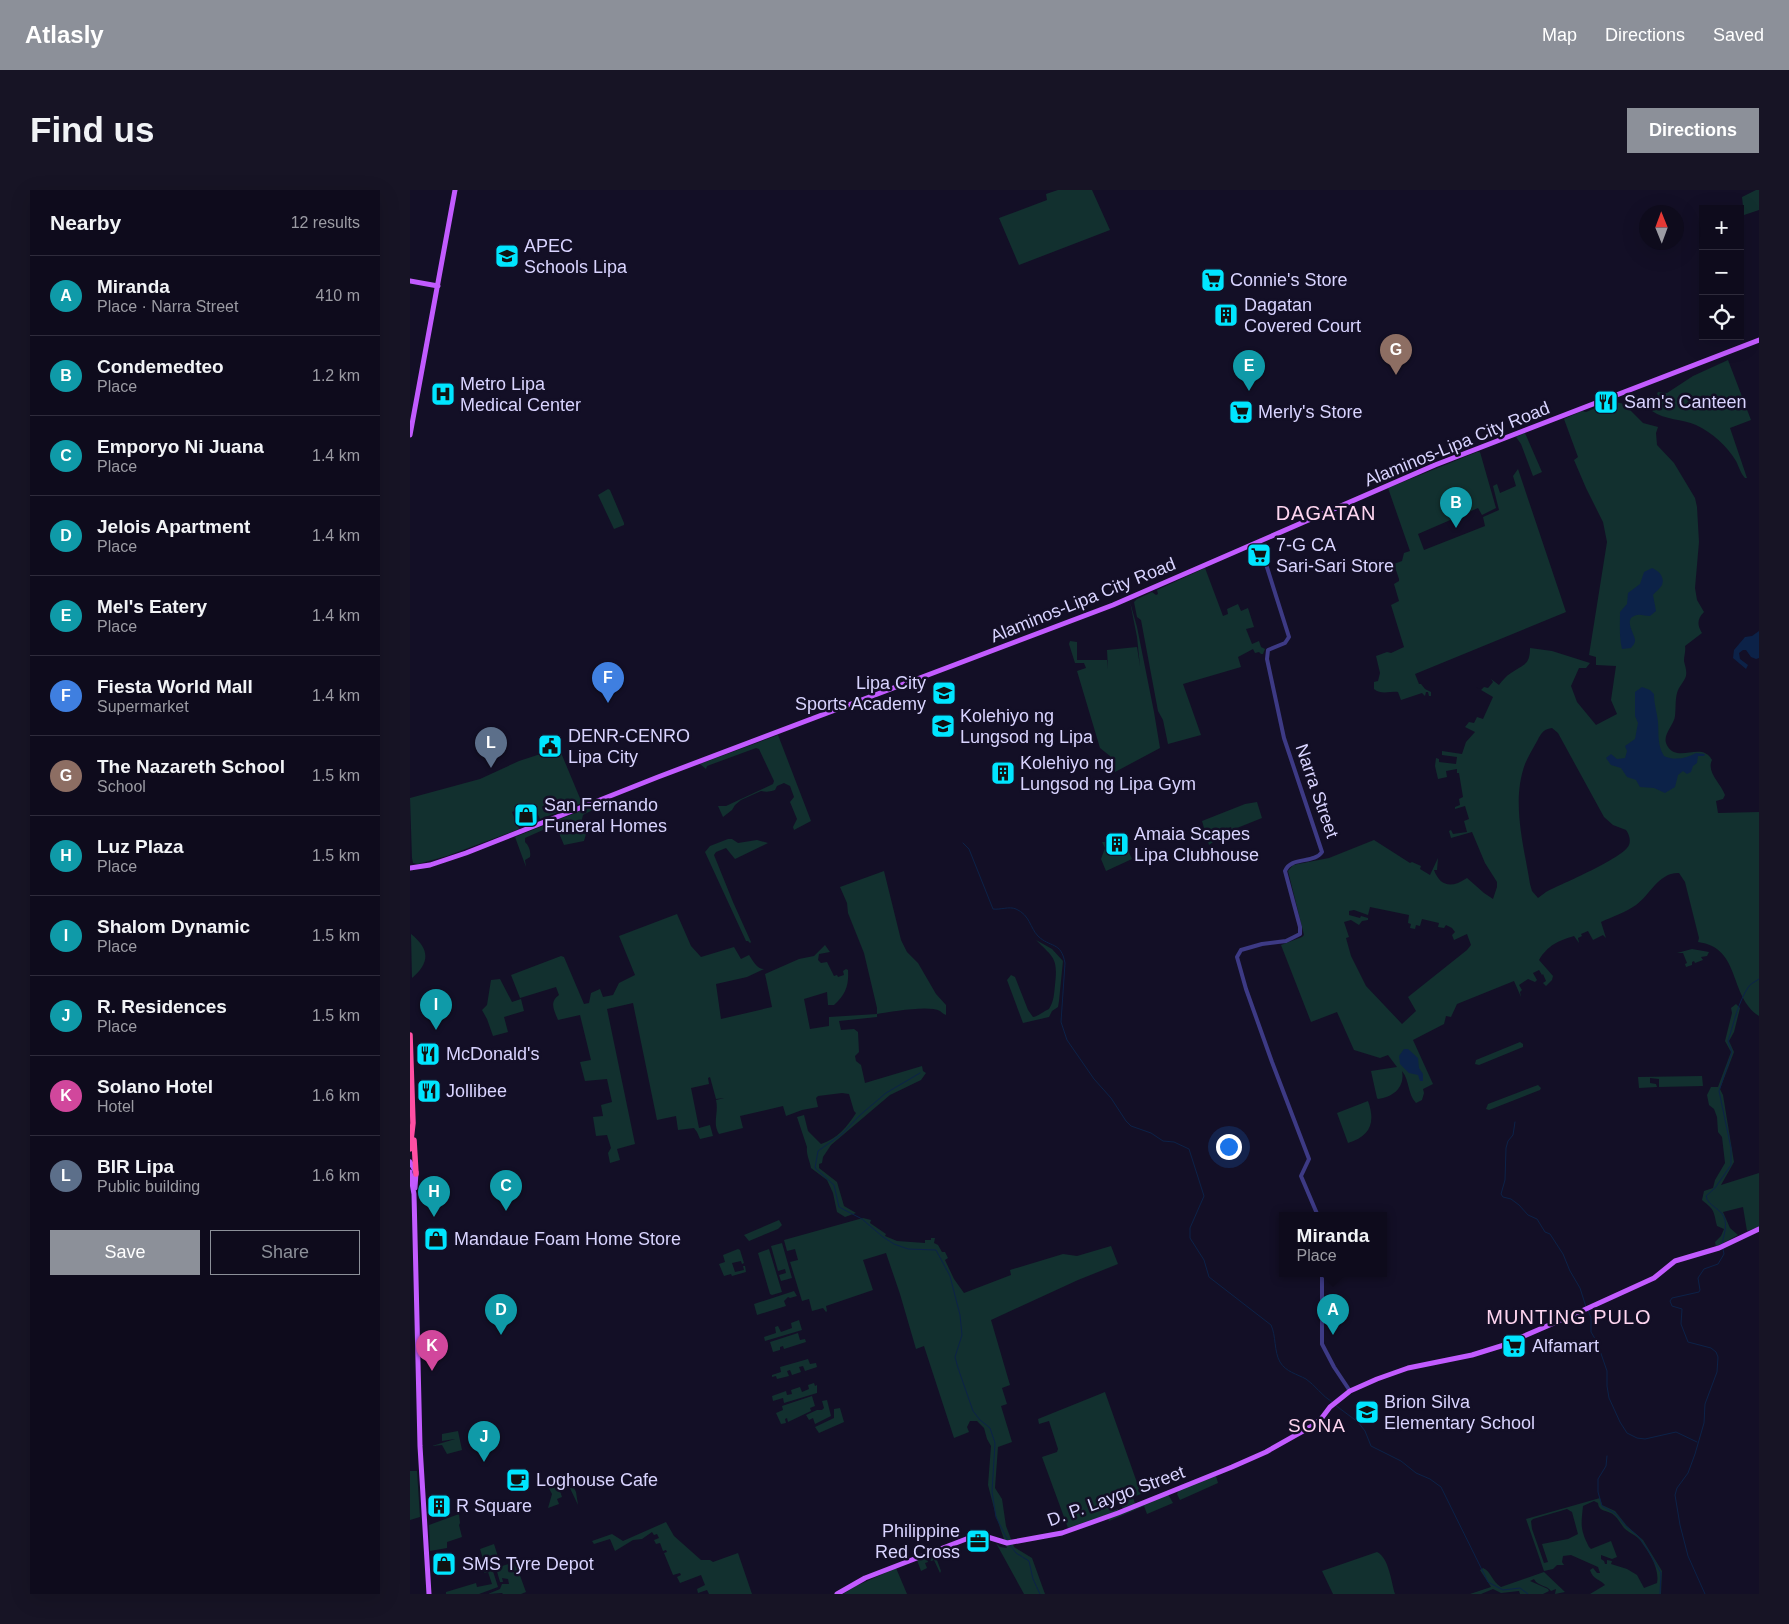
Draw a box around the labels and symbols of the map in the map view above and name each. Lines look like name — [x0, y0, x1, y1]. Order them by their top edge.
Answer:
north arrow — [1639, 205, 1684, 250]
place label: APEC Schools Lipa — [524, 236, 628, 277]
school or university icon: APEC Schools Lipa — [494, 243, 520, 269]
supermarket icon: Connie's Store — [1200, 267, 1226, 293]
place label: Connie's Store — [1230, 270, 1348, 290]
place label: Dagatan Covered Court — [1244, 295, 1361, 336]
building icon: Dagatan Covered Court — [1213, 302, 1239, 328]
pin: G — [1380, 334, 1412, 375]
pin: E — [1233, 350, 1265, 391]
place label: Metro Lipa Medical Center — [460, 374, 581, 415]
hospital icon: Metro Lipa Medical Center — [430, 381, 456, 407]
restaurant icon: Sam's Canteen — [1593, 389, 1619, 415]
place label: Sam's Canteen — [1624, 392, 1747, 412]
street label: Alaminos-Lipa City Road — [1361, 398, 1553, 490]
supermarket icon: Merly's Store — [1228, 399, 1254, 425]
place label: Merly's Store — [1258, 402, 1362, 422]
pin: B — [1440, 487, 1472, 528]
district label: DAGATAN — [1276, 502, 1376, 524]
place label: 7-G CA Sari-Sari Store — [1276, 535, 1394, 576]
supermarket icon: 7-G CA Sari-Sari Store — [1246, 542, 1272, 568]
street label: Alaminos-Lipa City Road — [987, 554, 1179, 646]
pin: F — [592, 662, 624, 703]
place label: Lipa City Sports Academy — [795, 673, 926, 714]
school or university icon: Lipa City Sports Academy — [931, 680, 957, 706]
place label: Kolehiyo ng Lungsod ng Lipa — [960, 706, 1094, 747]
school or university icon: Kolehiyo ng Lungsod ng Lipa — [930, 713, 956, 739]
place label: DENR-CENRO Lipa City — [568, 726, 690, 767]
pin: L — [475, 727, 507, 768]
public building icon: DENR-CENRO Lipa City — [537, 733, 563, 759]
street label: Narra Street — [1292, 741, 1342, 841]
place label: Kolehiyo ng Lungsod ng Lipa Gym — [1020, 753, 1196, 794]
building icon: Kolehiyo ng Lungsod ng Lipa Gym — [990, 760, 1016, 786]
place label: San Fernando Funeral Homes — [544, 795, 667, 836]
shop icon: San Fernando Funeral Homes — [513, 802, 539, 828]
place label: Amaia Scapes Lipa Clubhouse — [1134, 824, 1259, 865]
building icon: Amaia Scapes Lipa Clubhouse — [1104, 831, 1130, 857]
pin: I — [420, 989, 452, 1030]
restaurant icon: McDonald's — [415, 1041, 441, 1067]
place label: McDonald's — [446, 1044, 539, 1064]
restaurant icon: Jollibee — [416, 1078, 442, 1104]
place label: Jollibee — [446, 1081, 507, 1101]
your location — [1216, 1134, 1242, 1160]
pin: C — [490, 1170, 522, 1211]
pin: H — [418, 1176, 450, 1217]
shop icon: Mandaue Foam Home Store — [423, 1226, 449, 1252]
place label: Mandaue Foam Home Store — [454, 1229, 681, 1249]
pin: D — [485, 1294, 517, 1335]
pin: A — [1317, 1294, 1349, 1335]
district label: MUNTING PULO — [1486, 1306, 1652, 1328]
pin: K — [416, 1330, 448, 1371]
supermarket icon: Alfamart — [1501, 1333, 1527, 1359]
place label: Alfamart — [1532, 1336, 1599, 1356]
place label: Brion Silva Elementary School — [1384, 1392, 1535, 1433]
school or university icon: Brion Silva Elementary School — [1354, 1399, 1380, 1425]
district label: SONA — [1288, 1415, 1346, 1436]
pin: J — [468, 1421, 500, 1462]
street label: D. P. Laygo Street — [1045, 1462, 1187, 1530]
cafe icon: Loghouse Cafe — [505, 1467, 531, 1493]
place label: Loghouse Cafe — [536, 1470, 658, 1490]
building icon: R Square — [426, 1493, 452, 1519]
place label: R Square — [456, 1496, 532, 1516]
place label: Philippine Red Cross — [875, 1521, 960, 1562]
office icon: Philippine Red Cross — [965, 1528, 991, 1554]
shop icon: SMS Tyre Depot — [431, 1551, 457, 1577]
place label: SMS Tyre Depot — [462, 1554, 594, 1574]

